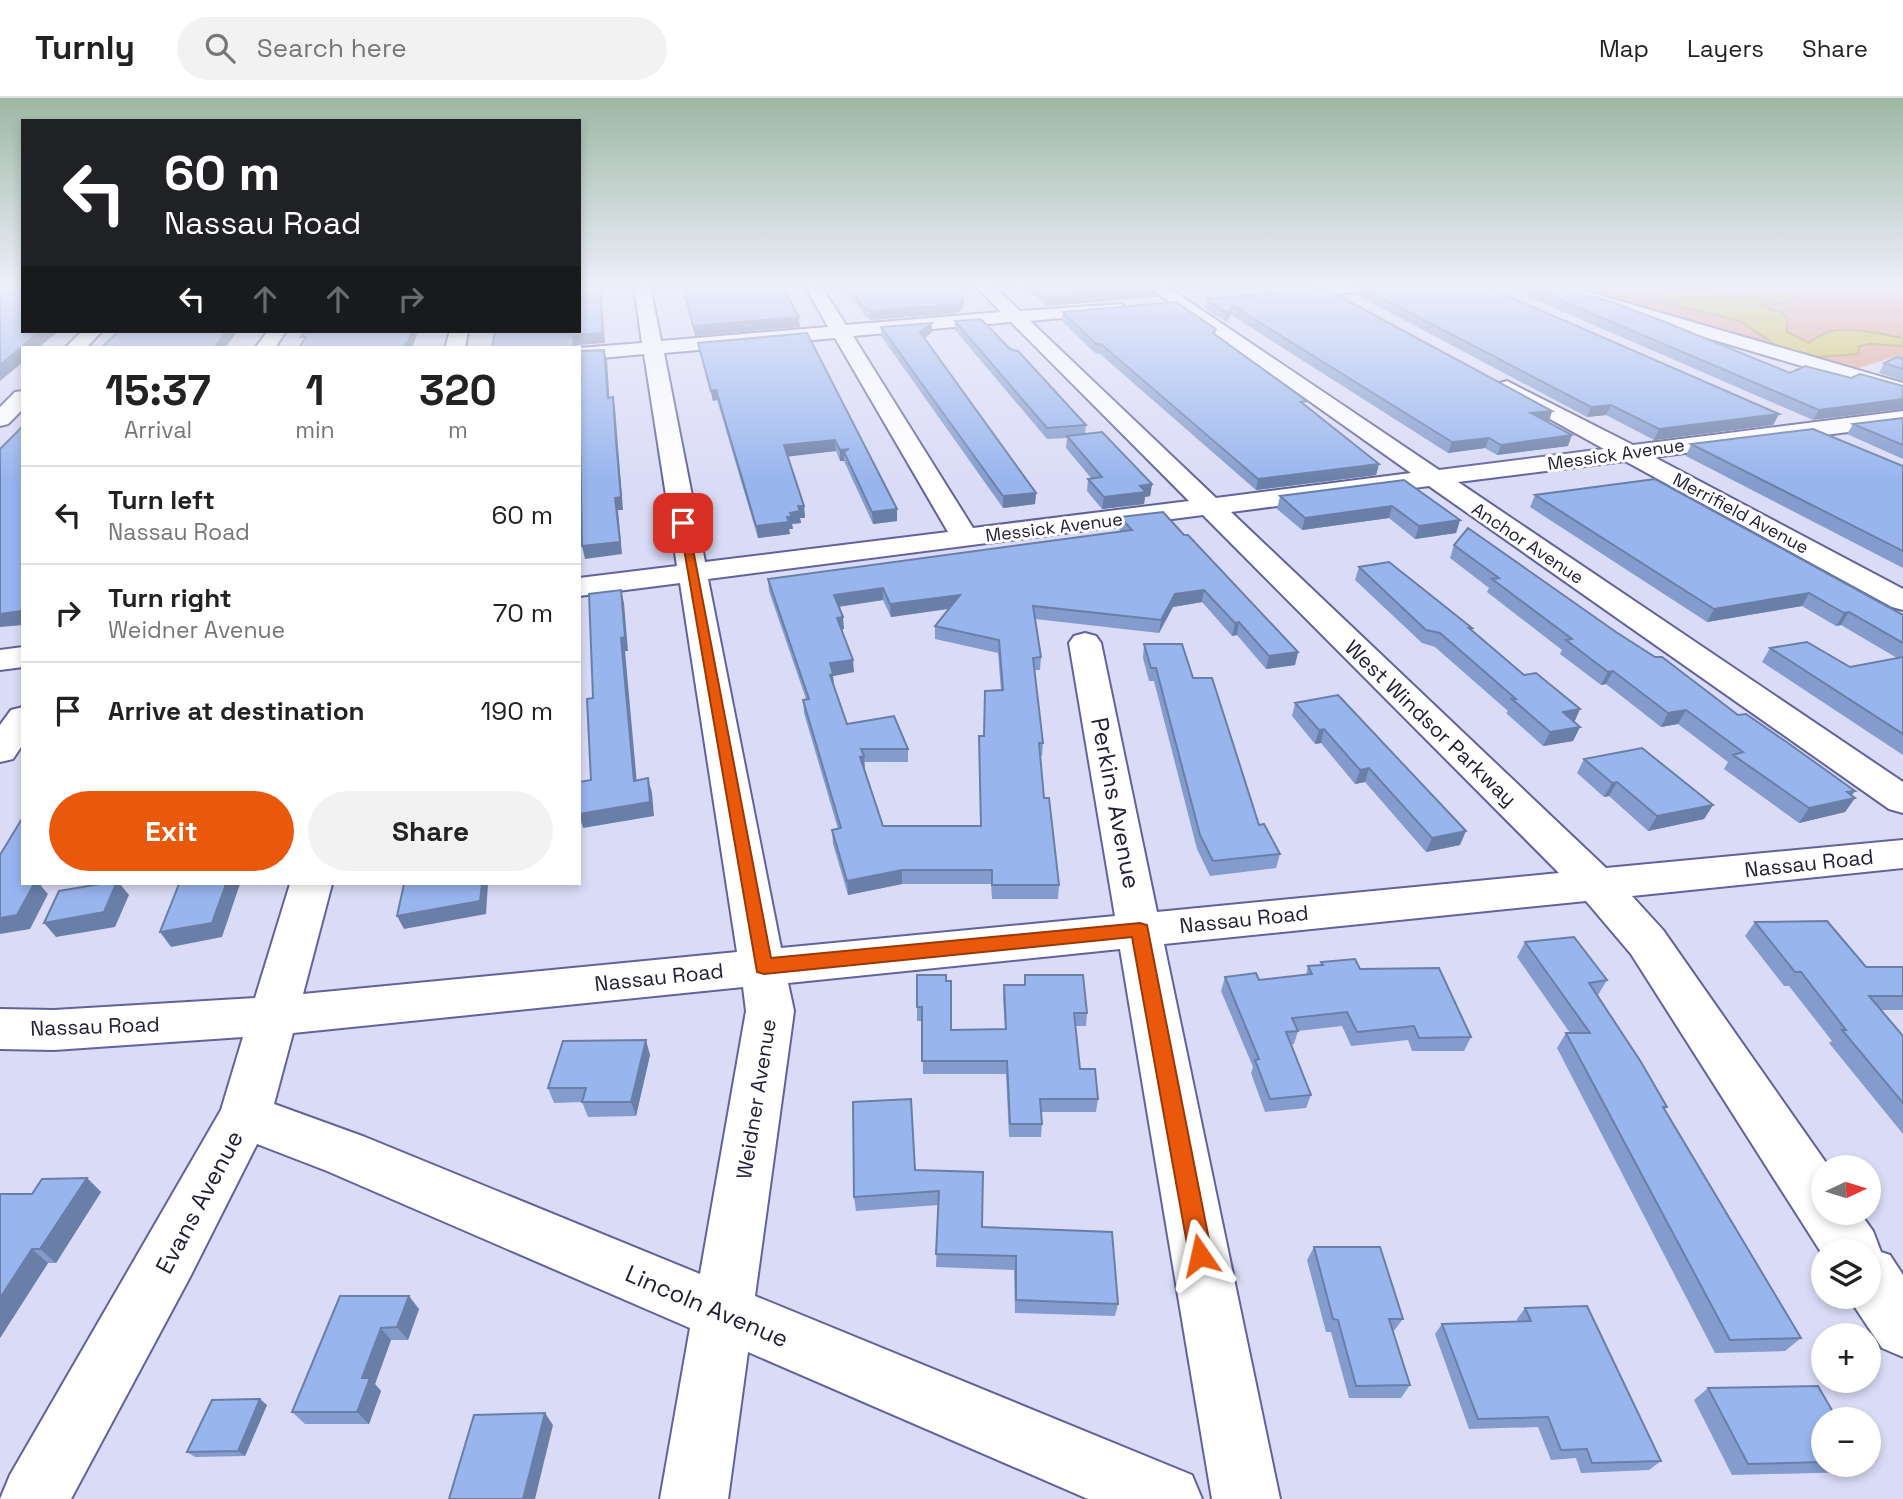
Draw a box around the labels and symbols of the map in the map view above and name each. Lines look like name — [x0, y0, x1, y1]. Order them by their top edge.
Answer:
street label: Messick Avenue — [1546, 433, 1686, 475]
street label: Merrifield Avenue — [1669, 467, 1813, 559]
pin — [653, 493, 713, 553]
street label: Anchor Avenue — [1468, 497, 1588, 589]
street label: Messick Avenue — [984, 507, 1124, 547]
street label: West Windsor Parkway — [1339, 634, 1523, 812]
street label: Perkins Avenue — [1084, 715, 1148, 891]
street label: Nassau Road — [1743, 843, 1875, 883]
street label: Nassau Road — [1178, 899, 1310, 939]
street label: Nassau Road — [593, 957, 725, 997]
street label: Nassau Road — [30, 1010, 160, 1042]
street label: Weidner Avenue — [730, 1017, 782, 1181]
street label: Evans Avenue — [148, 1125, 250, 1279]
north arrow — [1811, 1155, 1881, 1225]
position arrow — [1163, 1218, 1237, 1292]
street label: Lincoln Avenue — [621, 1258, 793, 1354]

